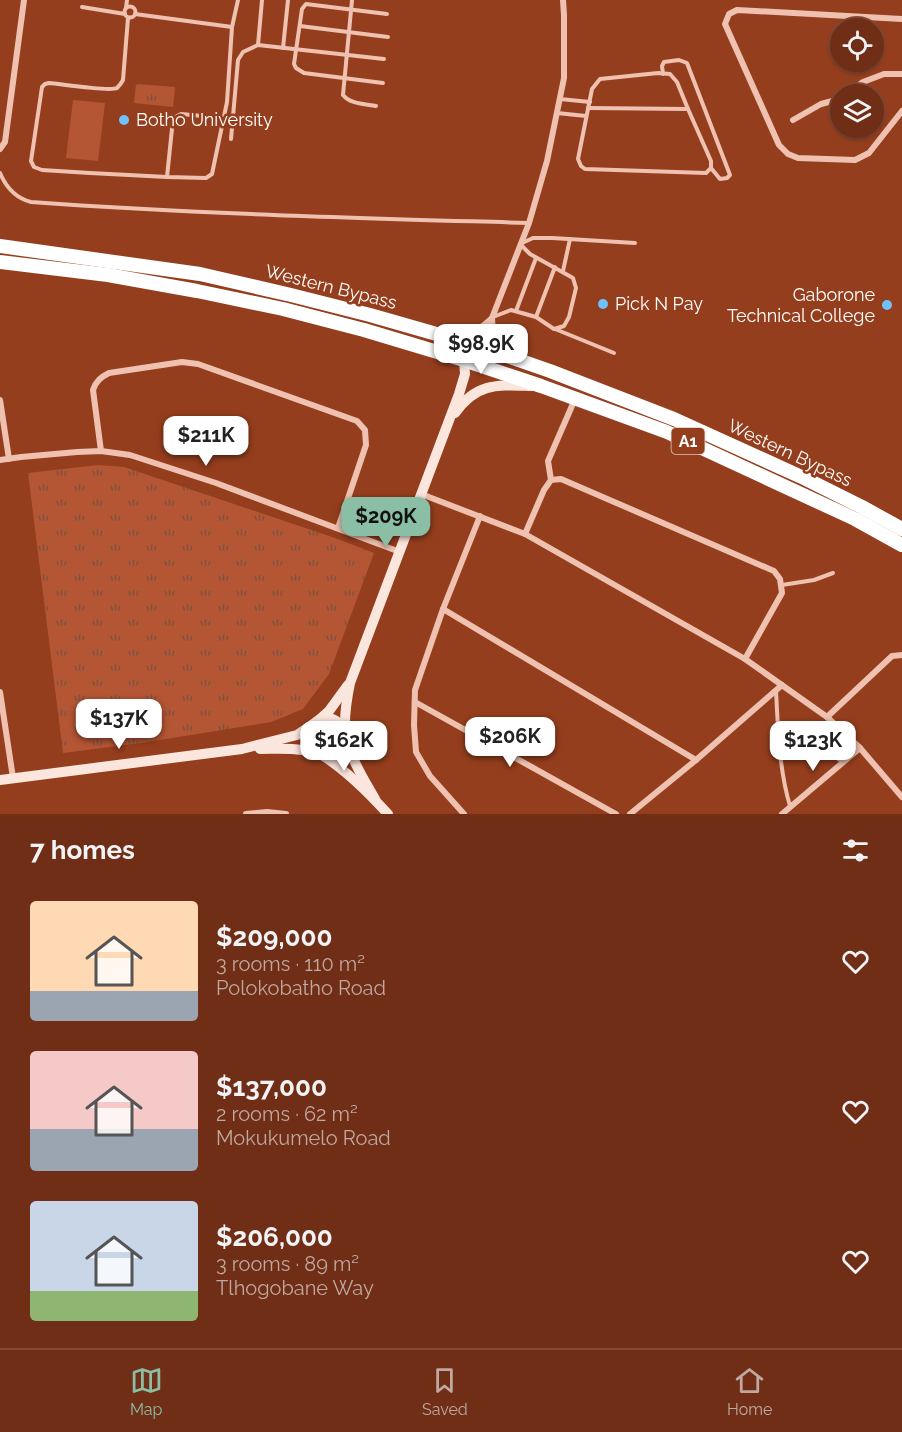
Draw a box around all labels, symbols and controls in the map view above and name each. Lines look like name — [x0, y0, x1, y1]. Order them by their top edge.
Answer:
map controls — [830, 18, 884, 138]
button: locate — [830, 18, 884, 72]
button: layers — [830, 84, 884, 138]
place label: Botho University — [136, 109, 273, 130]
marker: Botho University — [117, 113, 131, 127]
street label: Western Bypass — [263, 260, 399, 313]
place label: Gaborone Technical College — [727, 284, 875, 326]
place label: Pick N Pay — [615, 293, 703, 314]
marker: Pick N Pay — [596, 297, 610, 311]
marker: Gaborone Technical College — [880, 298, 894, 312]
pin: $98.9K — [432, 324, 530, 375]
text: $98.9K — [448, 331, 514, 355]
street label: Western Bypass — [725, 415, 856, 491]
pin: $211K — [164, 416, 248, 467]
text: $211K — [177, 423, 235, 447]
road number: A1 — [672, 428, 704, 454]
pin: $209K — [344, 497, 428, 548]
text: $209K — [355, 504, 417, 528]
pin: $137K — [77, 699, 161, 750]
text: $137K — [90, 706, 148, 730]
pin: $206K — [468, 717, 552, 768]
pin: $162K — [302, 721, 386, 772]
pin: $123K — [771, 721, 855, 772]
text: $206K — [479, 724, 541, 748]
text: $162K — [314, 728, 374, 752]
text: $123K — [784, 728, 842, 752]
icon: filters — [839, 834, 872, 867]
text: 7 homes — [30, 835, 135, 865]
text: $209,000 — [216, 922, 332, 952]
icon: home — [78, 925, 150, 997]
icon: heart — [839, 945, 872, 978]
text: 3 rooms · 110 m² — [216, 952, 365, 976]
text: Polokobatho Road — [216, 976, 386, 1000]
text: $137,000 — [216, 1072, 327, 1102]
icon: home — [78, 1075, 150, 1147]
icon: heart — [839, 1095, 872, 1128]
text: 2 rooms · 62 m² — [216, 1102, 358, 1126]
text: Mokukumelo Road — [216, 1126, 391, 1150]
text: $206,000 — [216, 1222, 333, 1252]
icon: home — [78, 1225, 150, 1297]
icon: heart — [839, 1245, 872, 1278]
text: 3 rooms · 89 m² — [216, 1252, 359, 1276]
text: Tlhogobane Way — [216, 1276, 374, 1300]
tab: Map — [130, 1364, 163, 1419]
tab: Saved — [422, 1364, 468, 1419]
tab: Home — [727, 1364, 772, 1419]

